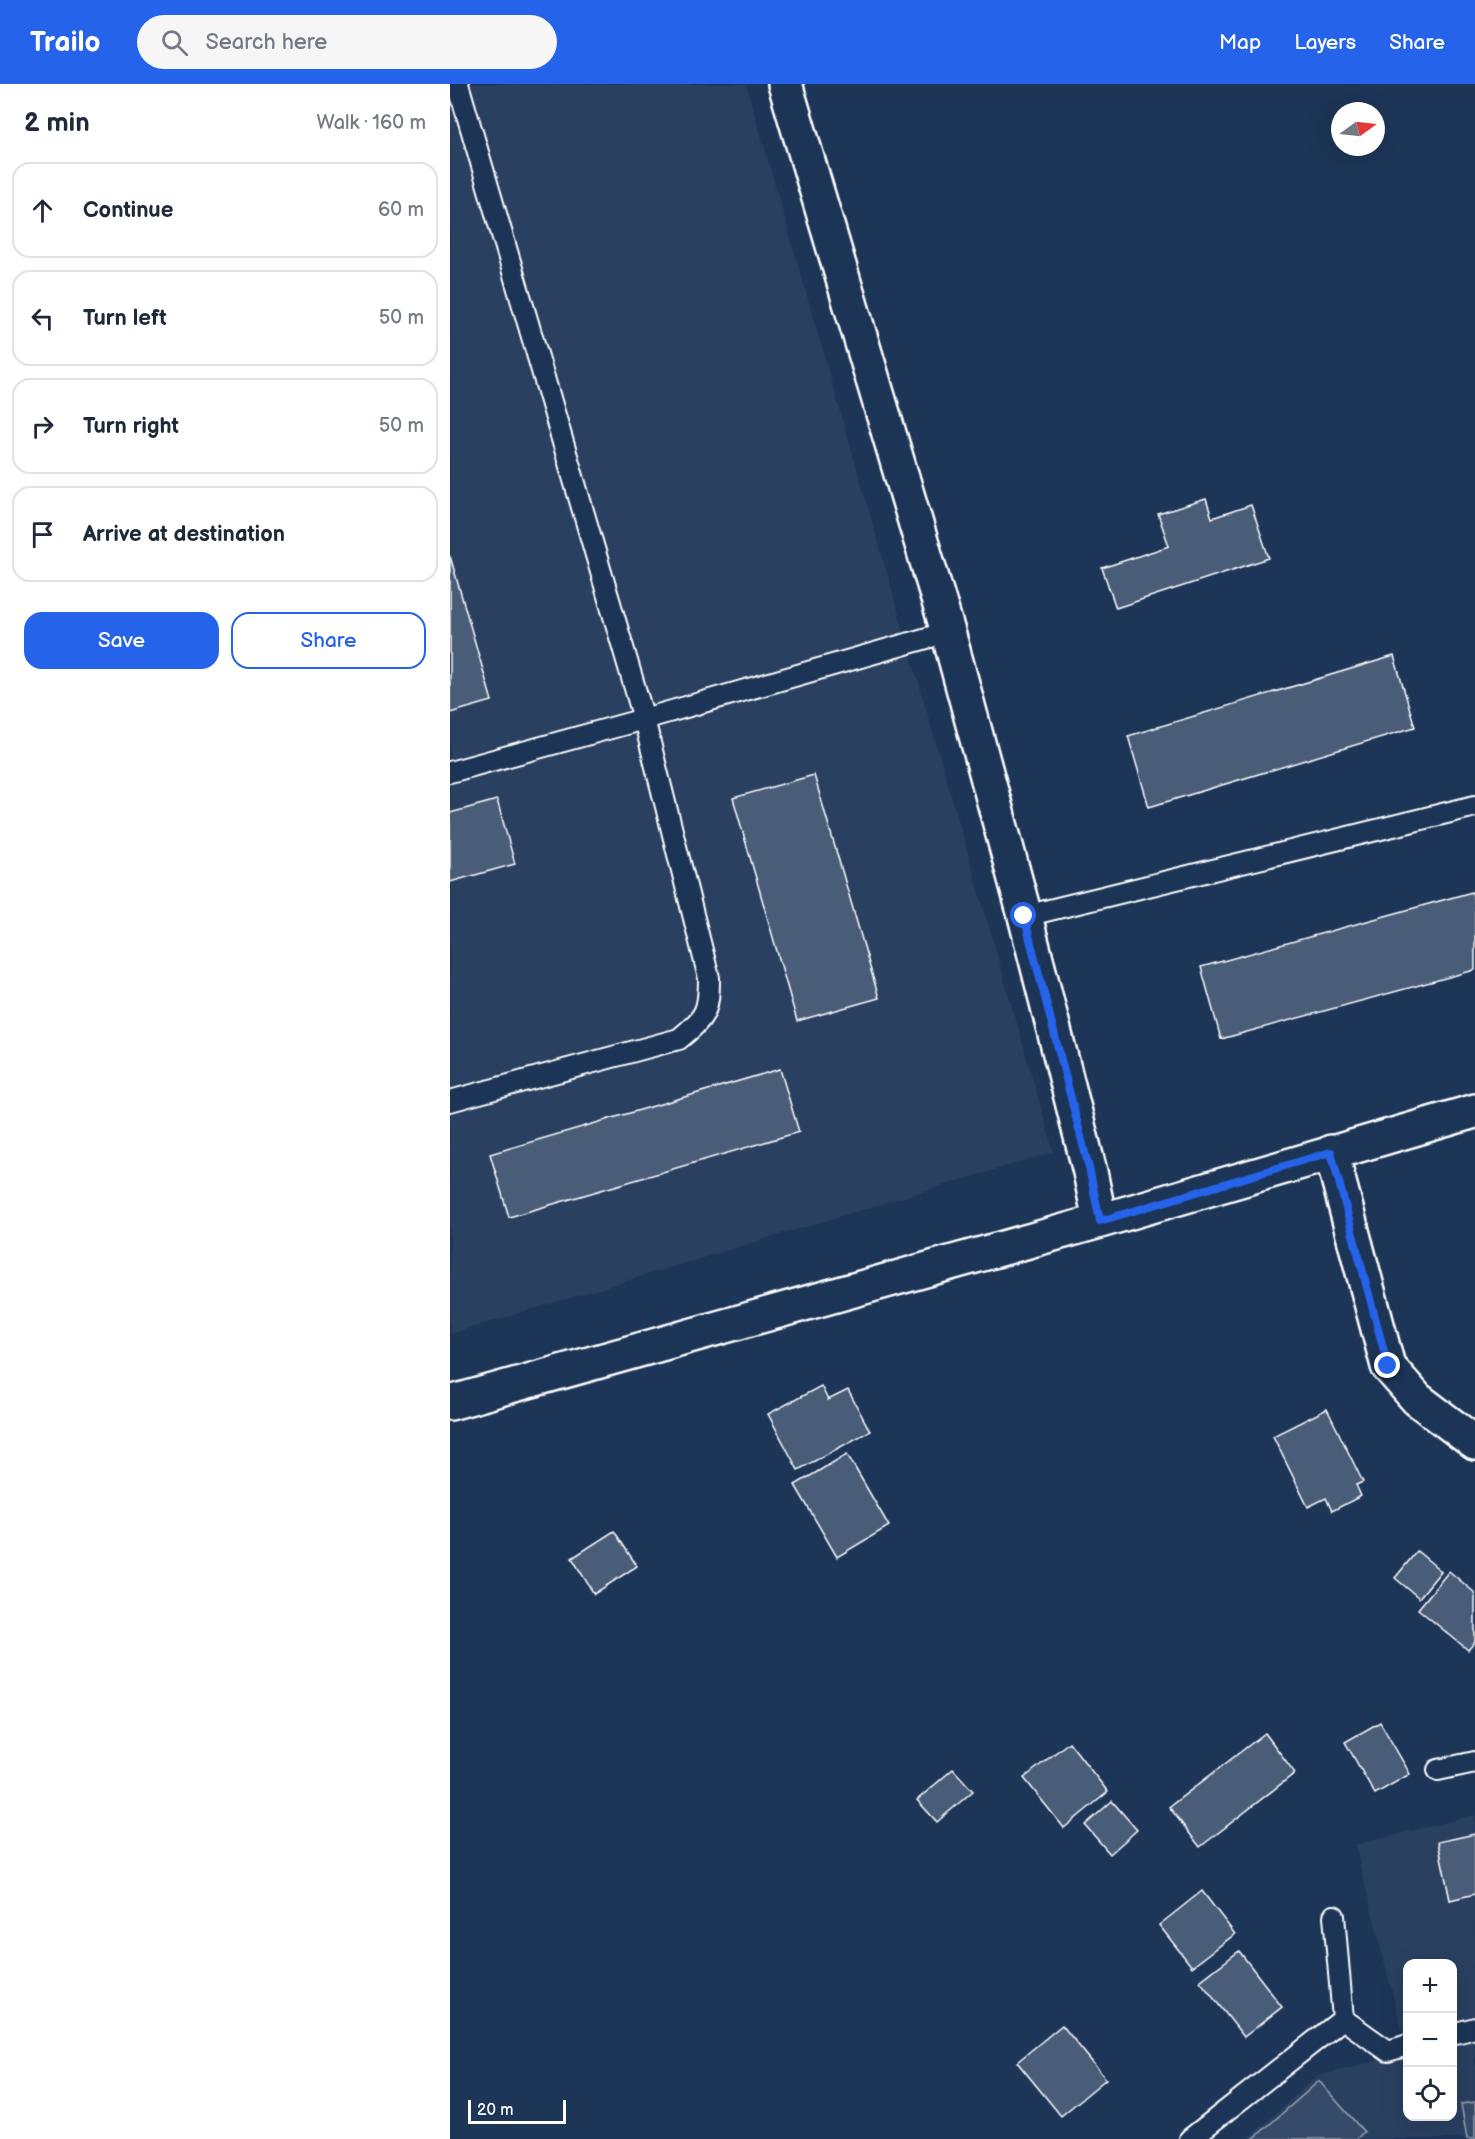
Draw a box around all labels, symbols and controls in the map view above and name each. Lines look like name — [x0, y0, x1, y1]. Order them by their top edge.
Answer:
search box — [137, 15, 557, 69]
text: Trailo — [30, 26, 101, 59]
icon: search — [158, 26, 191, 59]
text: Search here — [206, 29, 327, 56]
text: Map — [1219, 30, 1261, 55]
text: Layers — [1294, 30, 1356, 55]
text: Share — [1389, 30, 1445, 55]
north arrow — [1331, 102, 1385, 156]
text: 2 min — [24, 108, 90, 139]
text: Walk · 160 m — [317, 111, 426, 135]
icon: ahead — [26, 194, 59, 227]
text: Continue — [83, 197, 173, 224]
text: 60 m — [378, 198, 424, 222]
icon: left — [26, 302, 59, 335]
text: Turn left — [83, 305, 167, 332]
text: 50 m — [379, 306, 424, 330]
icon: right — [26, 410, 59, 443]
text: Turn right — [83, 413, 179, 440]
text: 50 m — [379, 414, 424, 438]
icon: arrive — [26, 518, 59, 551]
text: Arrive at destination — [83, 521, 285, 548]
button: Save — [24, 612, 219, 669]
button: Share — [231, 612, 426, 669]
route start — [1010, 902, 1036, 928]
route end — [1374, 1352, 1400, 1378]
map controls — [1403, 1959, 1457, 2121]
button: + — [1403, 1959, 1457, 2013]
button: − — [1403, 2013, 1457, 2067]
button: locate — [1403, 2067, 1457, 2121]
scale bar — [468, 2097, 566, 2124]
text: 20 m — [477, 2101, 513, 2120]

